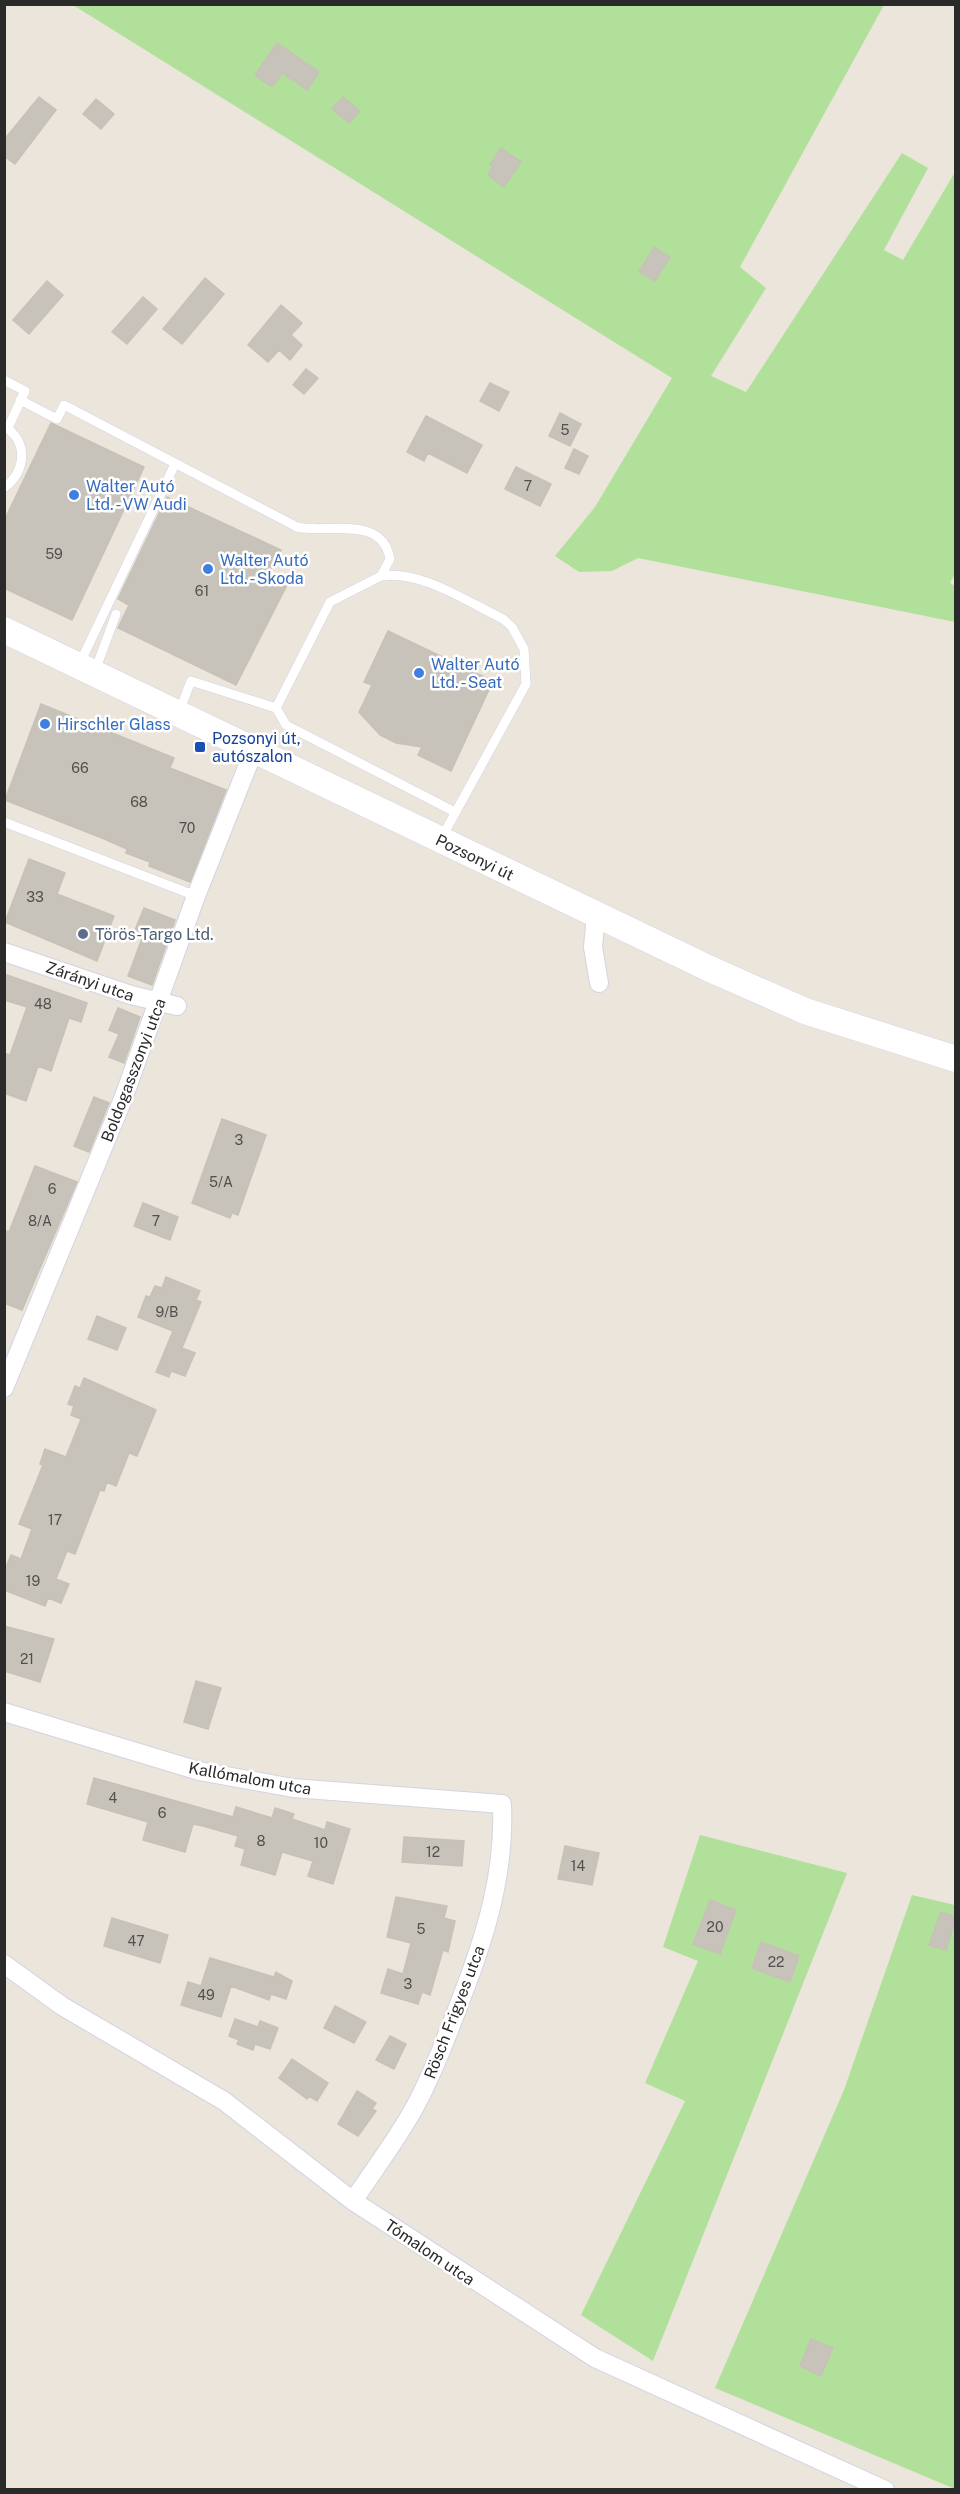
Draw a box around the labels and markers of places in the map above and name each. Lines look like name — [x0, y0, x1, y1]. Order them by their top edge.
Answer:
place label: Walter Autó Ltd. - VW Audi — [86, 477, 187, 514]
marker: Walter Autó Ltd. - VW Audi — [67, 488, 81, 502]
place label: Walter Autó Ltd. - Skoda — [220, 551, 308, 588]
marker: Walter Autó Ltd. - Skoda — [201, 562, 215, 576]
place label: Walter Autó Ltd. - Seat — [431, 655, 519, 692]
marker: Walter Autó Ltd. - Seat — [412, 666, 426, 680]
place label: Hirschler Glass — [57, 715, 171, 734]
marker: Hirschler Glass — [38, 717, 52, 731]
place label: Pozsonyi út, autószalon — [212, 729, 301, 766]
marker: Pozsonyi út, autószalon — [193, 740, 207, 754]
place label: Törös-Targo Ltd. — [95, 925, 214, 944]
marker: Törös-Targo Ltd. — [76, 927, 90, 941]

